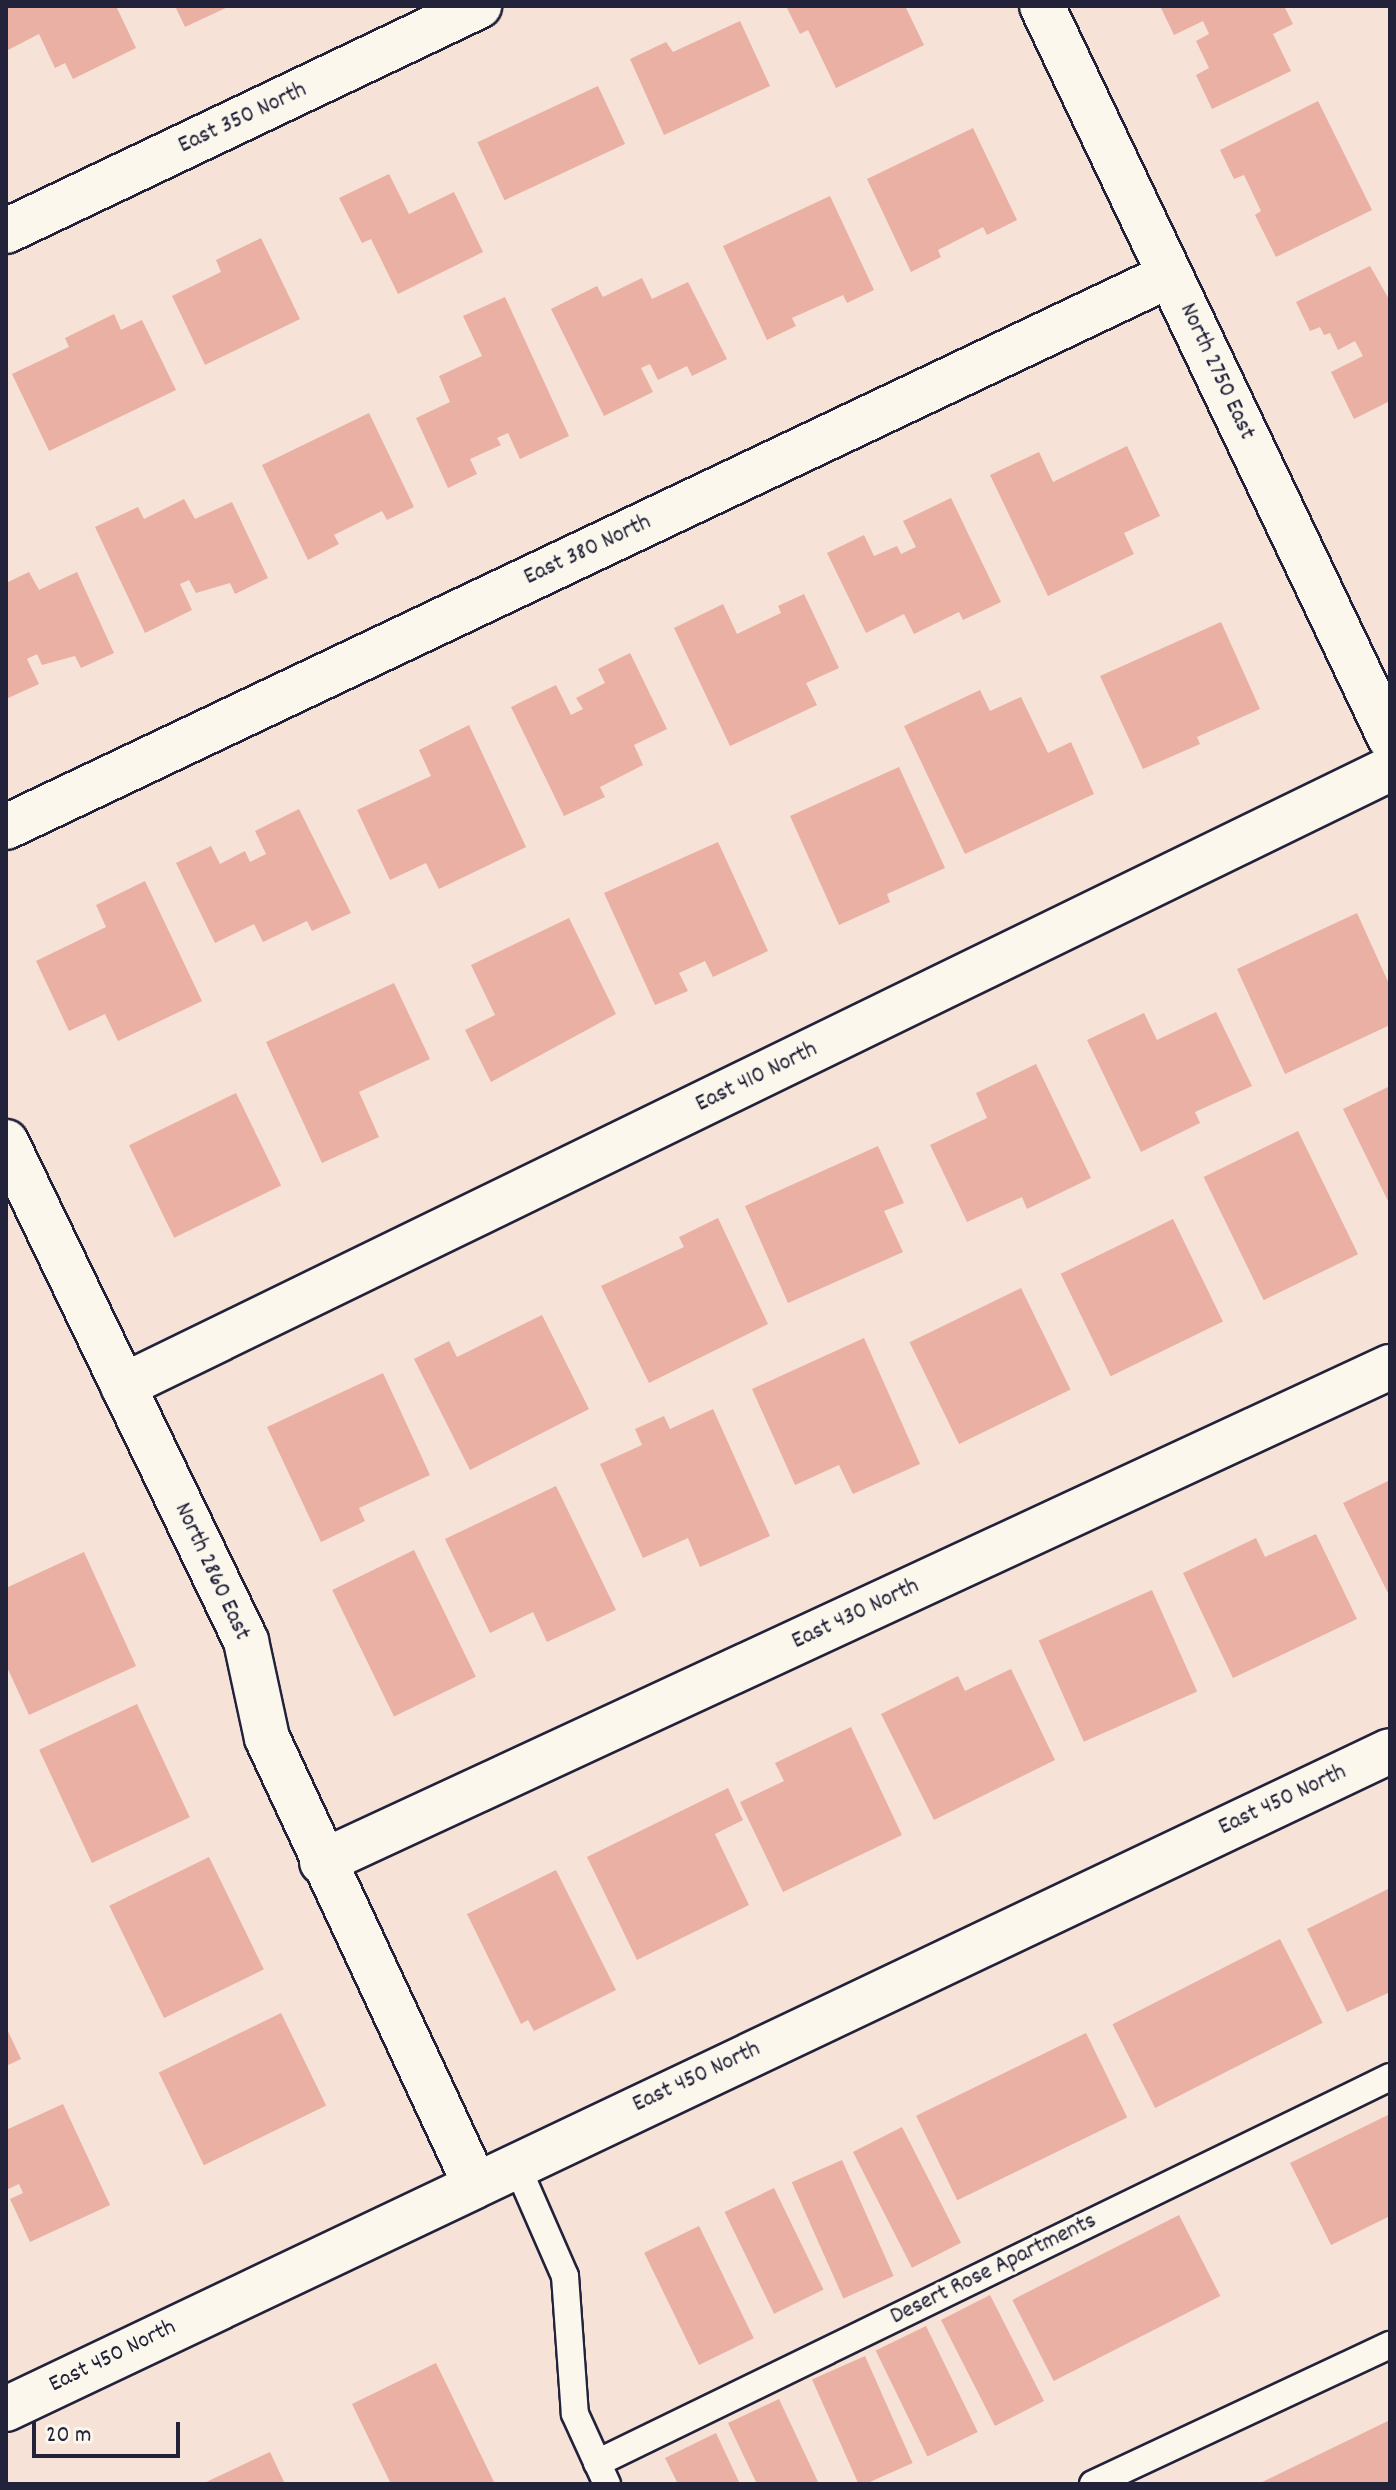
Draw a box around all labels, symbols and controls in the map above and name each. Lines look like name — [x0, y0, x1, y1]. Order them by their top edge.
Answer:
street label: East 350 North — [174, 77, 312, 161]
street label: North 2750 East — [1172, 299, 1260, 445]
street label: East 380 North — [520, 509, 656, 593]
street label: East 410 North — [692, 1036, 822, 1120]
street label: North 2860 East — [167, 1499, 255, 1645]
street label: East 430 North — [788, 1573, 924, 1657]
street label: East 450 North — [1215, 1759, 1351, 1843]
street label: East 450 North — [629, 2036, 765, 2120]
street label: Desert Rose Apartments — [886, 2208, 1102, 2332]
street label: East 450 North — [45, 2314, 181, 2400]
scale bar — [36, 2406, 184, 2456]
text: 20 m — [46, 2419, 92, 2453]

